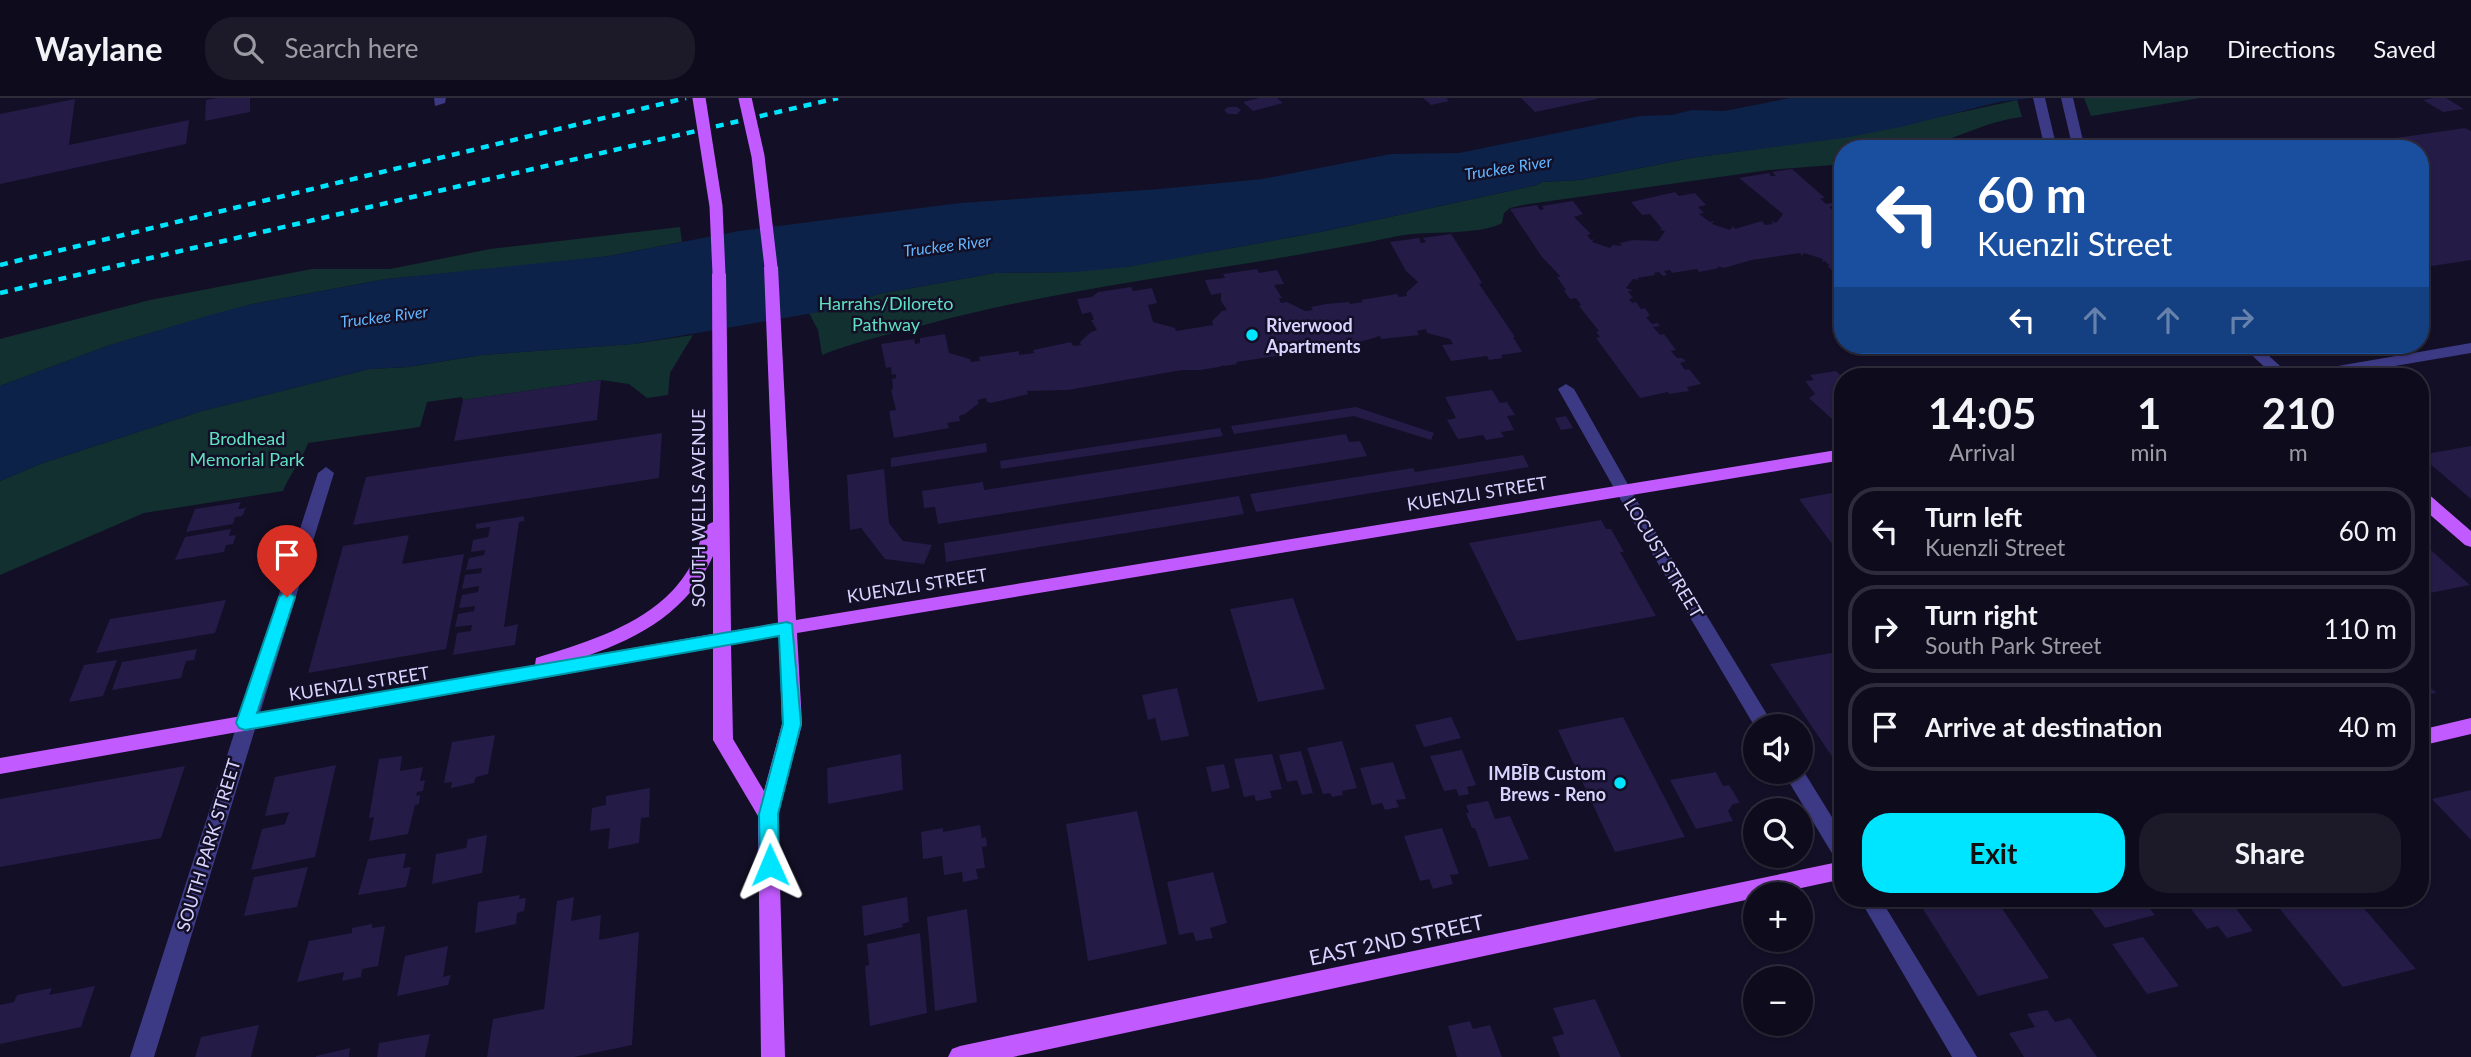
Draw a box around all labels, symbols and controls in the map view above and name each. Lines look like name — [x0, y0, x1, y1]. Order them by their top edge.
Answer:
search box — [205, 17, 695, 80]
text: Waylane — [35, 28, 163, 68]
icon: search — [229, 29, 267, 67]
text: Search here — [285, 32, 419, 64]
text: Map — [2142, 34, 2189, 63]
text: Directions — [2227, 34, 2335, 63]
text: Saved — [2373, 34, 2436, 63]
water label: Truckee River — [1463, 151, 1554, 183]
text: 60 m — [1977, 165, 2087, 223]
icon: left — [1862, 168, 1953, 259]
text: Kuenzli Street — [1977, 224, 2172, 263]
water label: Truckee River — [902, 230, 992, 260]
park label: Harrahs/Diloreto Pathway — [819, 292, 953, 335]
water label: Truckee River — [339, 301, 429, 331]
icon: left — [2003, 301, 2041, 339]
icon: ahead — [2076, 301, 2114, 339]
icon: ahead — [2149, 301, 2187, 339]
icon: right — [2222, 301, 2260, 339]
place label: Riverwood Apartments — [1265, 314, 1361, 357]
marker: Riverwood Apartments — [1244, 327, 1260, 343]
text: 14:05 — [1928, 388, 2036, 438]
text: 1 — [2137, 388, 2161, 438]
text: 210 — [2262, 388, 2335, 438]
street label: SOUTH WELLS AVENUE — [687, 409, 709, 607]
park label: Brodhead Memorial Park — [190, 427, 305, 470]
text: Arrival — [1949, 438, 2015, 466]
text: min — [2130, 438, 2168, 466]
text: m — [2289, 438, 2308, 466]
street label: KUENZLI STREET — [1405, 471, 1549, 515]
street label: LOCUST STREET — [1620, 494, 1709, 622]
text: Turn left — [1925, 501, 2022, 533]
icon: left — [1866, 512, 1904, 550]
text: 60 m — [2339, 515, 2397, 547]
pin — [257, 525, 317, 597]
text: Kuenzli Street — [1925, 533, 2065, 561]
icon: arrive — [268, 536, 306, 574]
street label: KUENZLI STREET — [845, 563, 989, 607]
text: Turn right — [1925, 599, 2038, 631]
icon: right — [1866, 610, 1904, 648]
text: 110 m — [2324, 613, 2397, 645]
text: South Park Street — [1925, 631, 2102, 659]
street label: KUENZLI STREET — [287, 661, 431, 705]
icon: arrive — [1866, 708, 1904, 746]
text: Arrive at destination — [1925, 711, 2162, 743]
text: 40 m — [2339, 711, 2397, 743]
map controls — [1743, 714, 1813, 1036]
button: sound — [1743, 714, 1813, 784]
street label: SOUTH PARK STREET — [171, 756, 245, 934]
place label: IMBĪB Custom Brews - Reno — [1488, 762, 1606, 805]
marker: IMBĪB Custom Brews - Reno — [1612, 775, 1628, 791]
button: search — [1743, 798, 1813, 868]
button: Exit — [1862, 813, 2125, 893]
button: Share — [2139, 813, 2401, 893]
position arrow — [733, 828, 807, 902]
button: + — [1743, 882, 1813, 952]
street label: EAST 2ND STREET — [1306, 908, 1486, 970]
button: − — [1743, 966, 1813, 1036]

